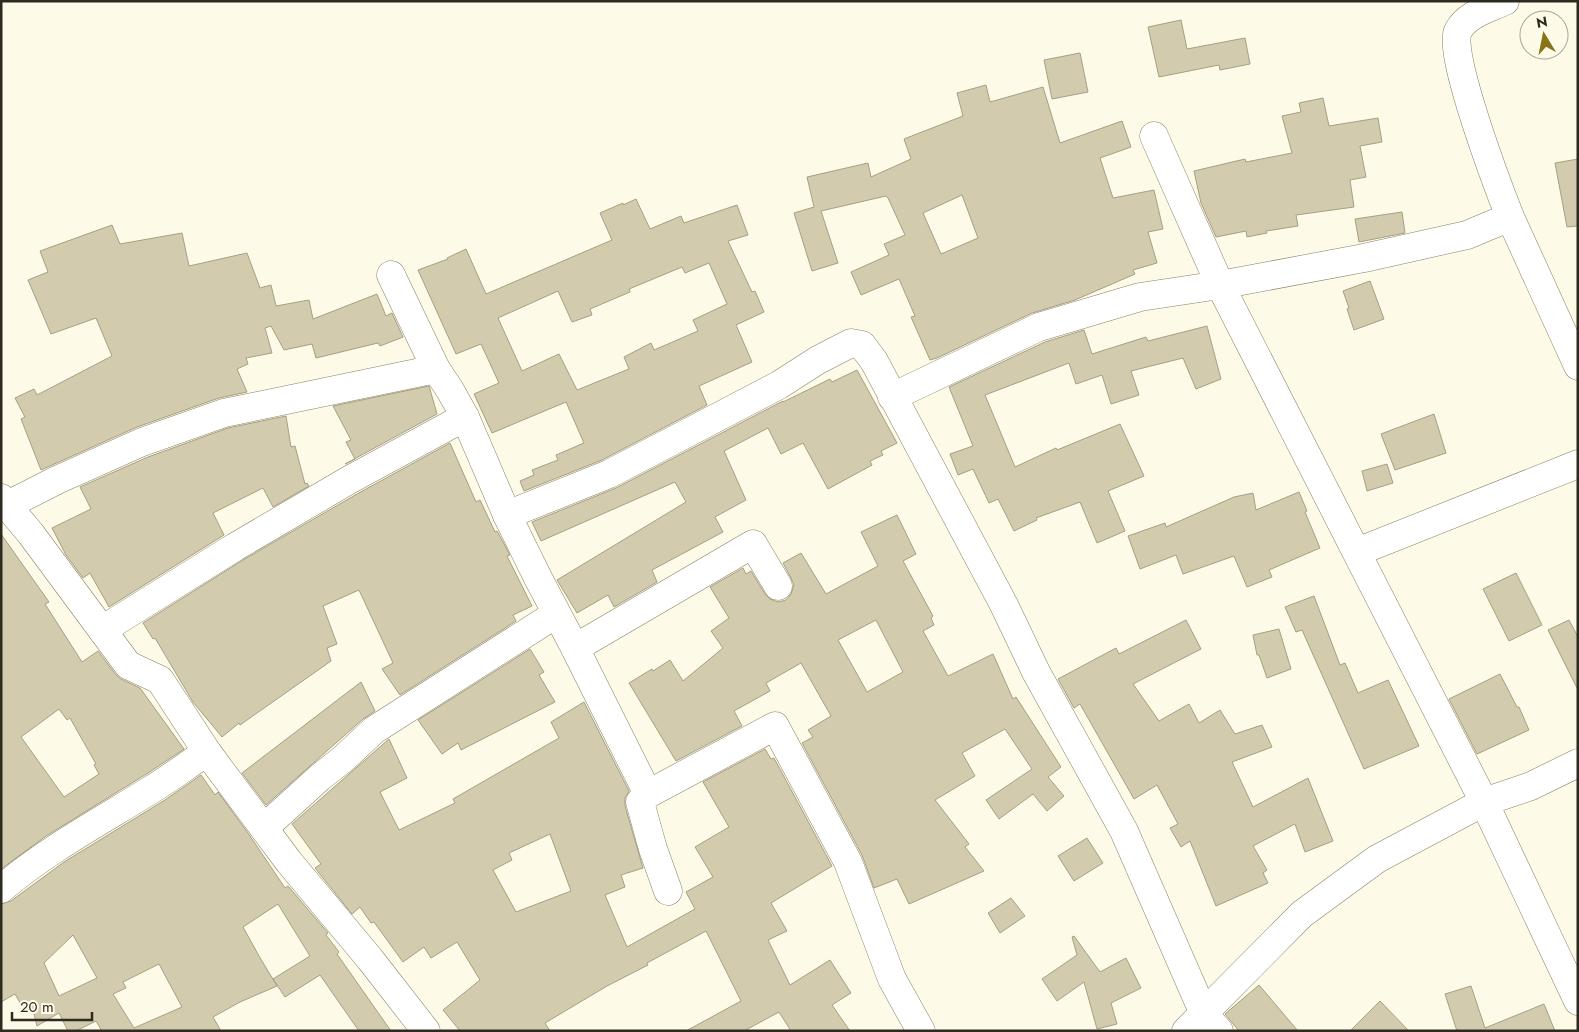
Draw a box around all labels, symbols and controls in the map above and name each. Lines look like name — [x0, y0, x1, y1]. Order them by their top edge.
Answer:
north arrow — [1519, 10, 1569, 60]
text: N — [1535, 11, 1549, 33]
scale bar — [12, 990, 92, 1022]
text: 20 m — [20, 996, 54, 1018]

